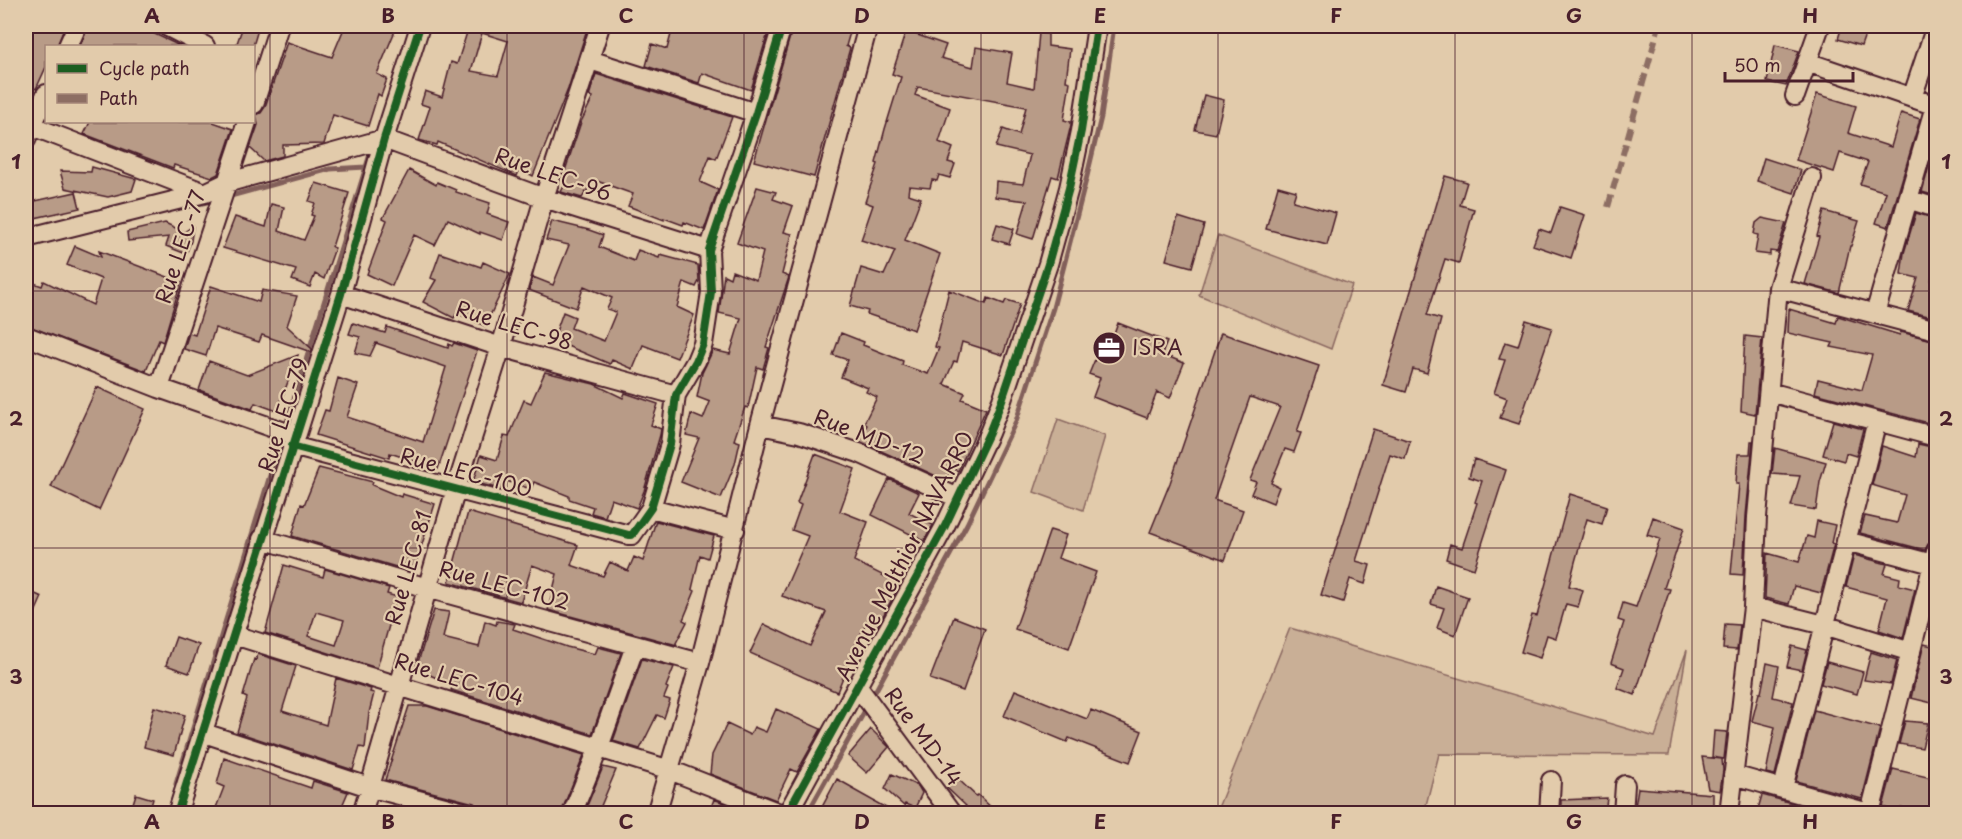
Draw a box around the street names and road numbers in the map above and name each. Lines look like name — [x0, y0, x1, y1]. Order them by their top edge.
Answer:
street label: Rue LEC-96 — [491, 138, 616, 208]
street label: Rue LEC-77 — [146, 185, 212, 307]
street label: Rue LEC-98 — [452, 291, 577, 357]
street label: Rue LEC-79 — [249, 353, 316, 476]
street label: Rue MD-12 — [810, 399, 930, 471]
street label: Avenue Melthior NAVARRO — [826, 425, 980, 686]
street label: Rue LEC-100 — [397, 438, 536, 504]
street label: Rue LEC-81 — [376, 507, 439, 628]
street label: Rue LEC-102 — [436, 551, 573, 617]
street label: Rue LEC-104 — [391, 643, 528, 713]
street label: Rue MD-14 — [878, 680, 971, 792]

